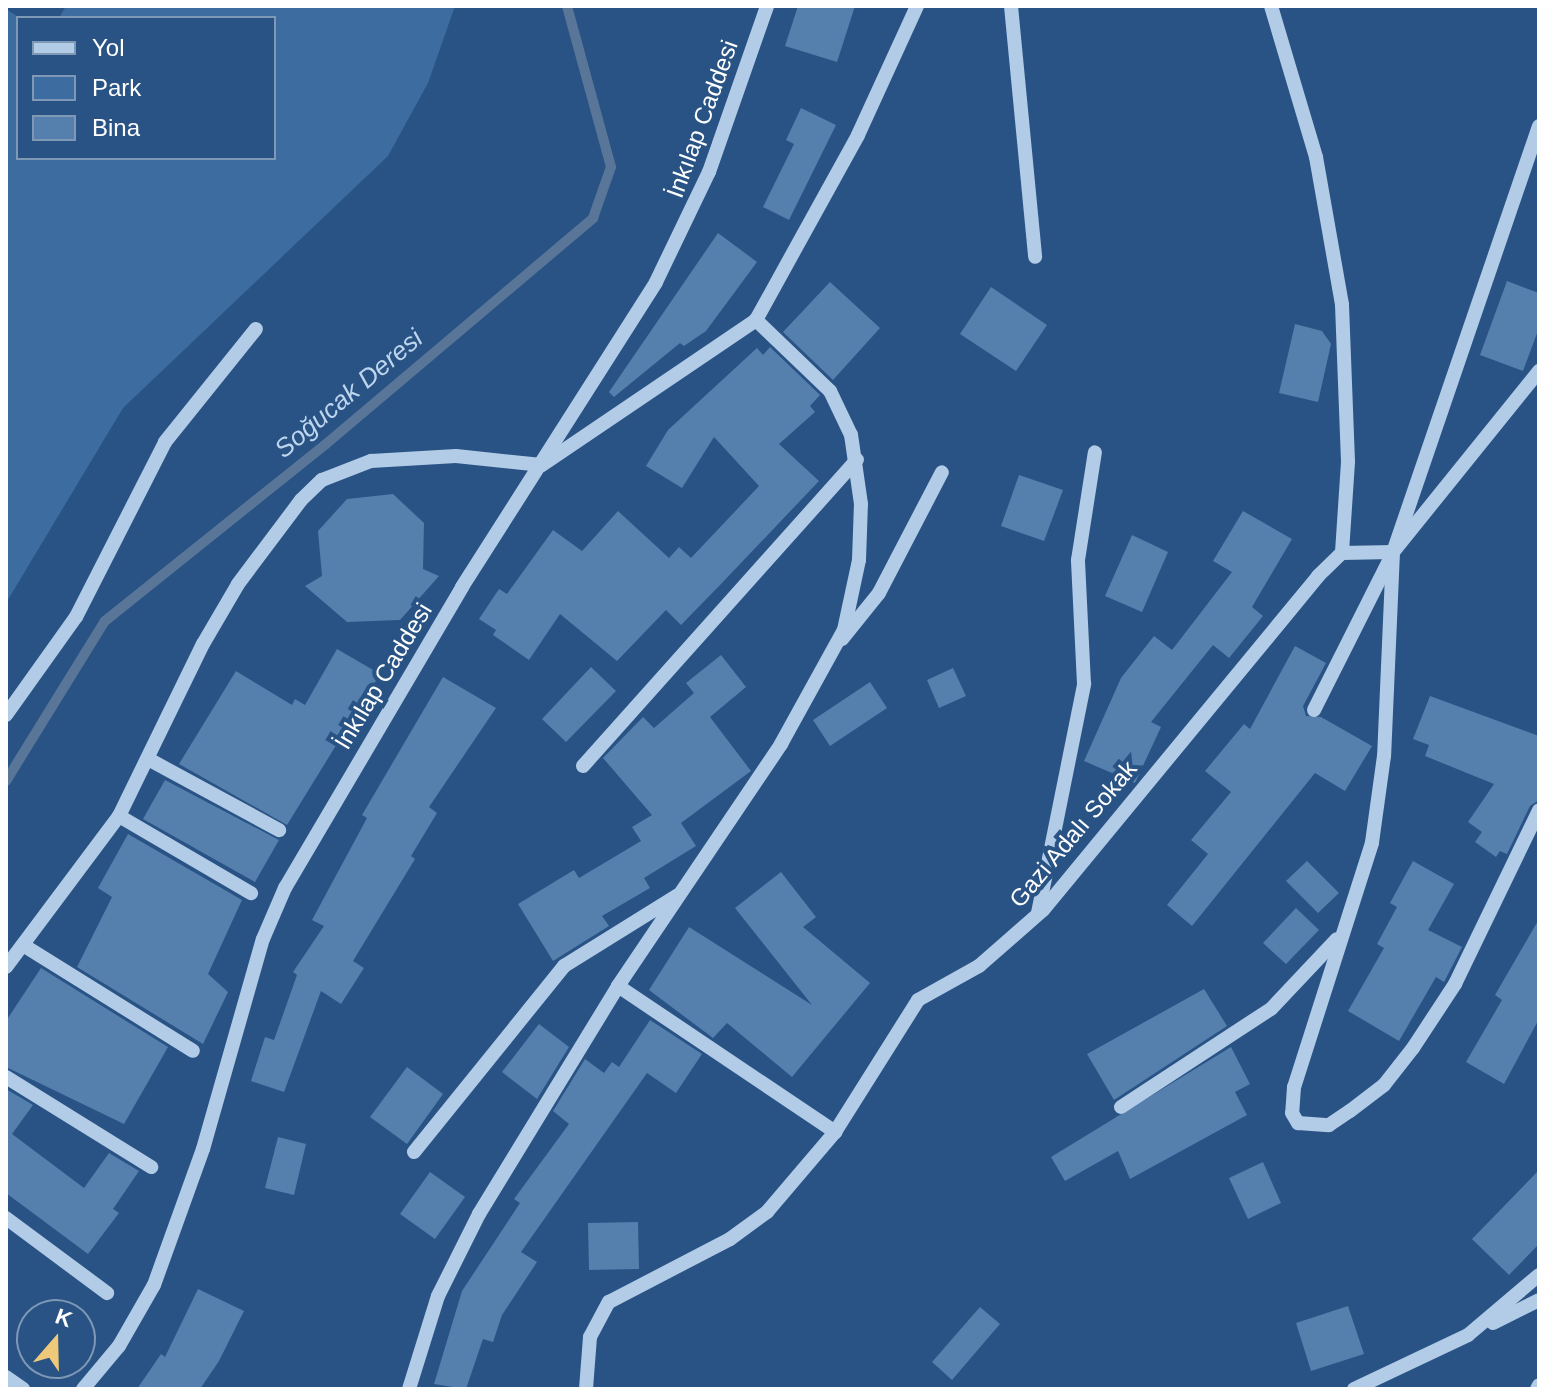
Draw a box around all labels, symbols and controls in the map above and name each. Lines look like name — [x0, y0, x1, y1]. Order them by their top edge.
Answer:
legend — [16, 16, 276, 160]
text: Yol — [92, 34, 124, 61]
street label: İnkılap Caddesi — [660, 36, 744, 202]
text: Park — [92, 74, 141, 101]
text: Bina — [92, 114, 140, 141]
water label: Soğucak Deresi — [269, 323, 429, 465]
street label: İnkılap Caddesi — [328, 598, 438, 754]
street label: Gazi Adalı Sokak — [1003, 754, 1143, 914]
north arrow — [16, 1299, 96, 1379]
text: K — [52, 1303, 75, 1332]

